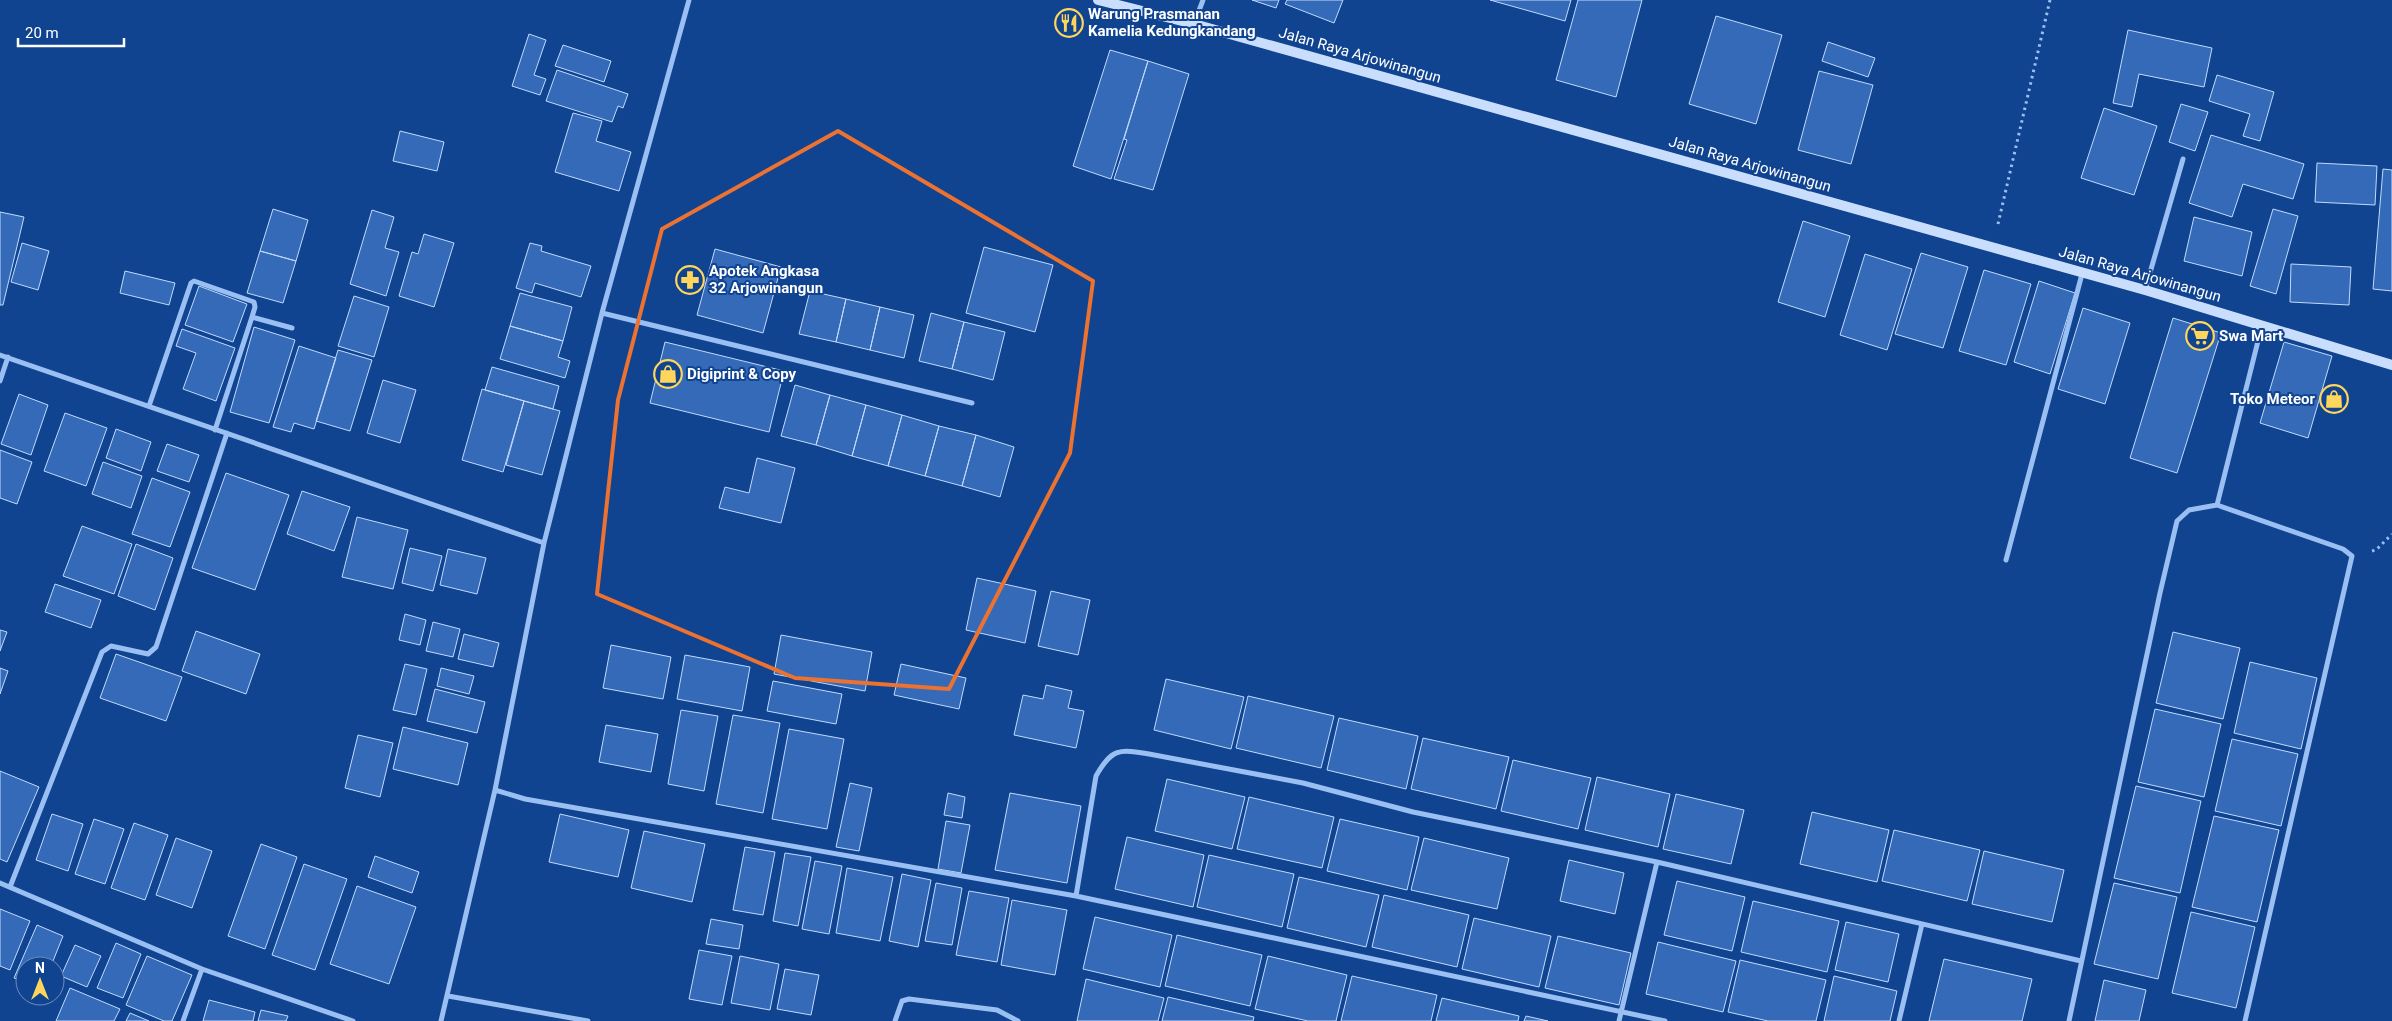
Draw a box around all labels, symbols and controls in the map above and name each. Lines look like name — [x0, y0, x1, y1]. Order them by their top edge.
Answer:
place label: Warung Prasmanan Kamelia Kedungkandang — [1088, 5, 1256, 40]
restaurant icon: Warung Prasmanan Kamelia Kedungkandang — [1054, 8, 1084, 38]
scale bar — [18, 15, 124, 47]
street label: Jalan Raya Arjowinangun — [1277, 23, 1443, 87]
text: 20 m — [25, 24, 59, 42]
street label: Jalan Raya Arjowinangun — [1667, 132, 1833, 196]
street label: Jalan Raya Arjowinangun — [2057, 242, 2223, 306]
place label: Apotek Angkasa 32 Arjowinangun — [709, 262, 823, 297]
pharmacy icon: Apotek Angkasa 32 Arjowinangun — [675, 265, 705, 295]
supermarket icon: Swa Mart — [2185, 321, 2215, 351]
place label: Swa Mart — [2219, 327, 2283, 345]
shop icon: Digiprint & Copy — [653, 359, 683, 389]
place label: Digiprint & Copy — [687, 365, 797, 383]
shop icon: Toko Meteor — [2319, 384, 2349, 414]
place label: Toko Meteor — [2230, 390, 2316, 408]
north arrow — [15, 956, 65, 1006]
text: N — [35, 960, 45, 976]

